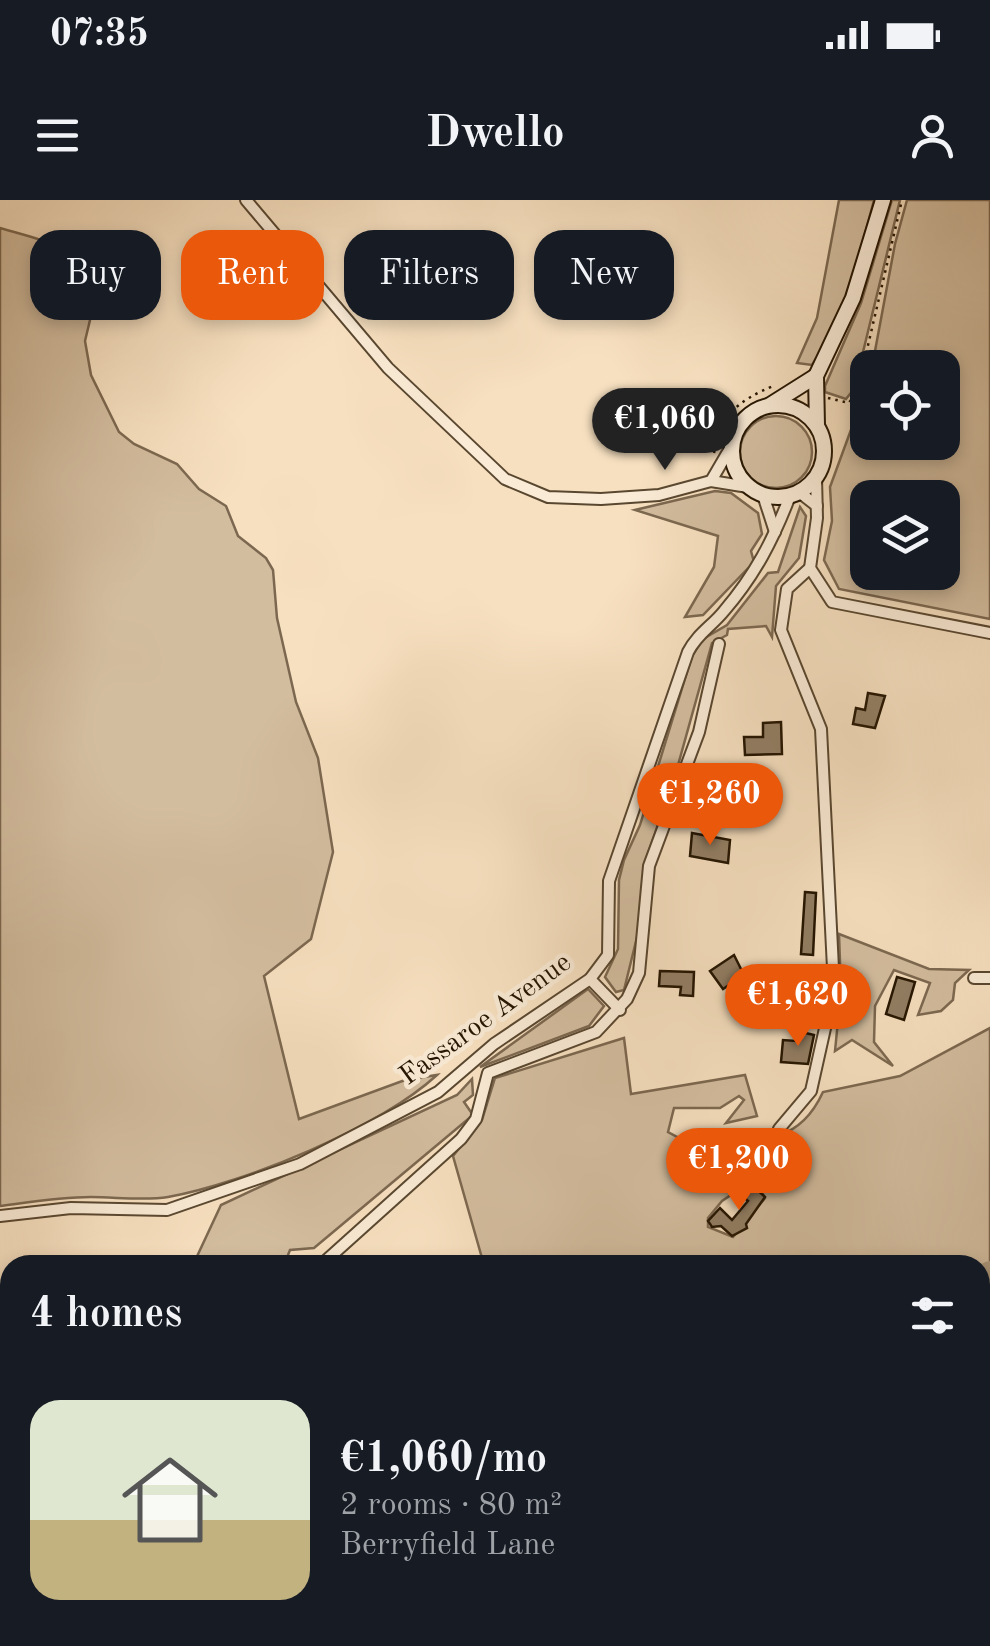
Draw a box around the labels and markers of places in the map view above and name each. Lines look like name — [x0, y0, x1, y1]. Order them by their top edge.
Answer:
pin: €1,060 — [584, 388, 746, 473]
pin: €1,260 — [629, 763, 791, 848]
pin: €1,620 — [717, 964, 879, 1049]
pin: €1,200 — [658, 1128, 820, 1213]

